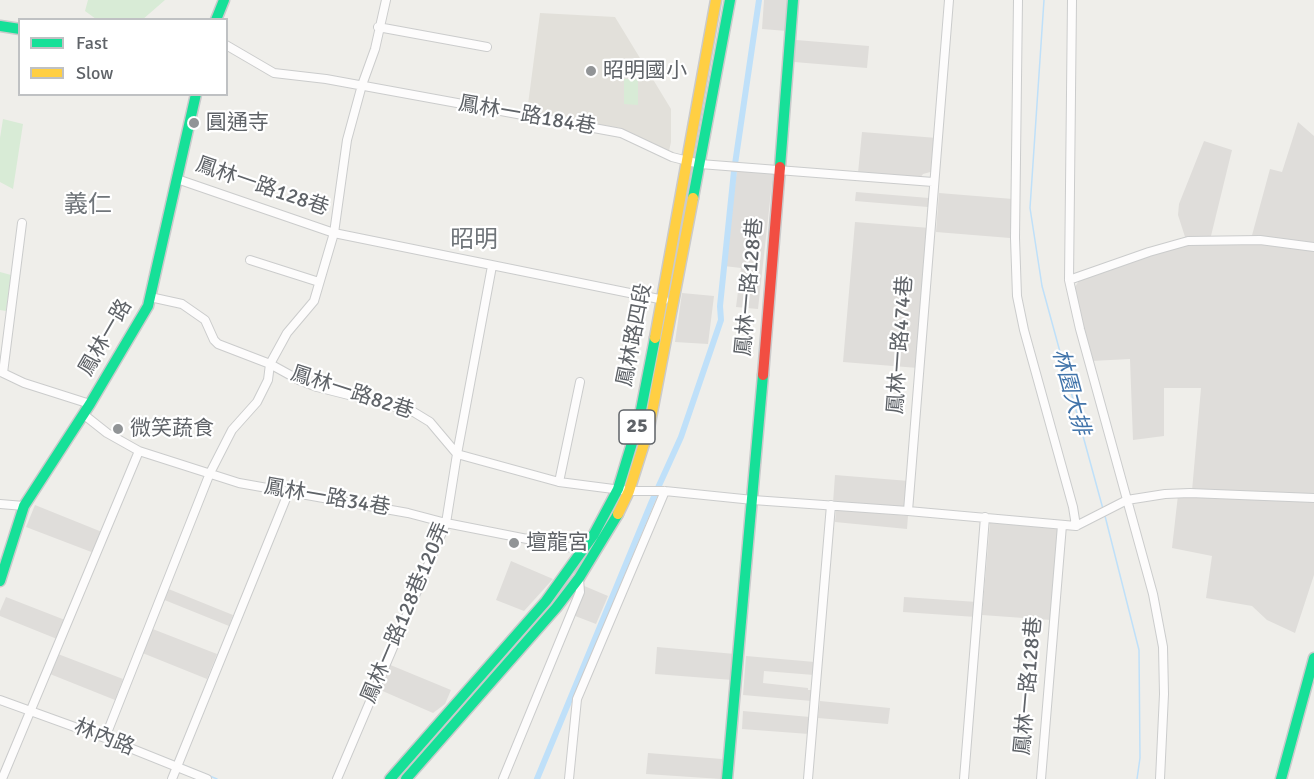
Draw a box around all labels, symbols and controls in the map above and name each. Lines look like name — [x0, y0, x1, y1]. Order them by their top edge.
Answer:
legend — [18, 18, 228, 96]
text: Fast — [76, 32, 108, 54]
place label: 昭明國小 — [603, 58, 687, 84]
text: Slow — [76, 62, 113, 84]
marker: 昭明國小 — [584, 64, 598, 78]
street label: 鳳林一路184巷 — [456, 92, 598, 140]
place label: 圓通寺 — [206, 110, 269, 136]
marker: 圓通寺 — [187, 116, 201, 130]
street label: 鳳林一路128巷 — [192, 152, 332, 222]
district label: 義仁 — [64, 192, 112, 220]
street label: 鳳林一路128巷 — [731, 217, 769, 357]
district label: 昭明 — [450, 227, 498, 255]
street label: 鳳林一路474巷 — [884, 275, 918, 415]
street label: 鳳林路四段 — [613, 281, 657, 389]
street label: 鳳林一路 — [74, 295, 138, 381]
water label: 林園大排 — [1046, 346, 1094, 438]
street label: 鳳林一路82巷 — [287, 361, 417, 425]
road number: 25 — [619, 410, 655, 444]
place label: 微笑蔬食 — [130, 416, 214, 442]
marker: 微笑蔬食 — [111, 422, 125, 436]
street label: 鳳林一路34巷 — [262, 475, 392, 521]
street label: 鳳林一路128巷120弄 — [356, 519, 456, 707]
place label: 壇龍宮 — [526, 530, 589, 556]
marker: 壇龍宮 — [507, 536, 521, 550]
street label: 鳳林一路128巷 — [1010, 616, 1048, 756]
street label: 林內路 — [70, 715, 138, 761]

